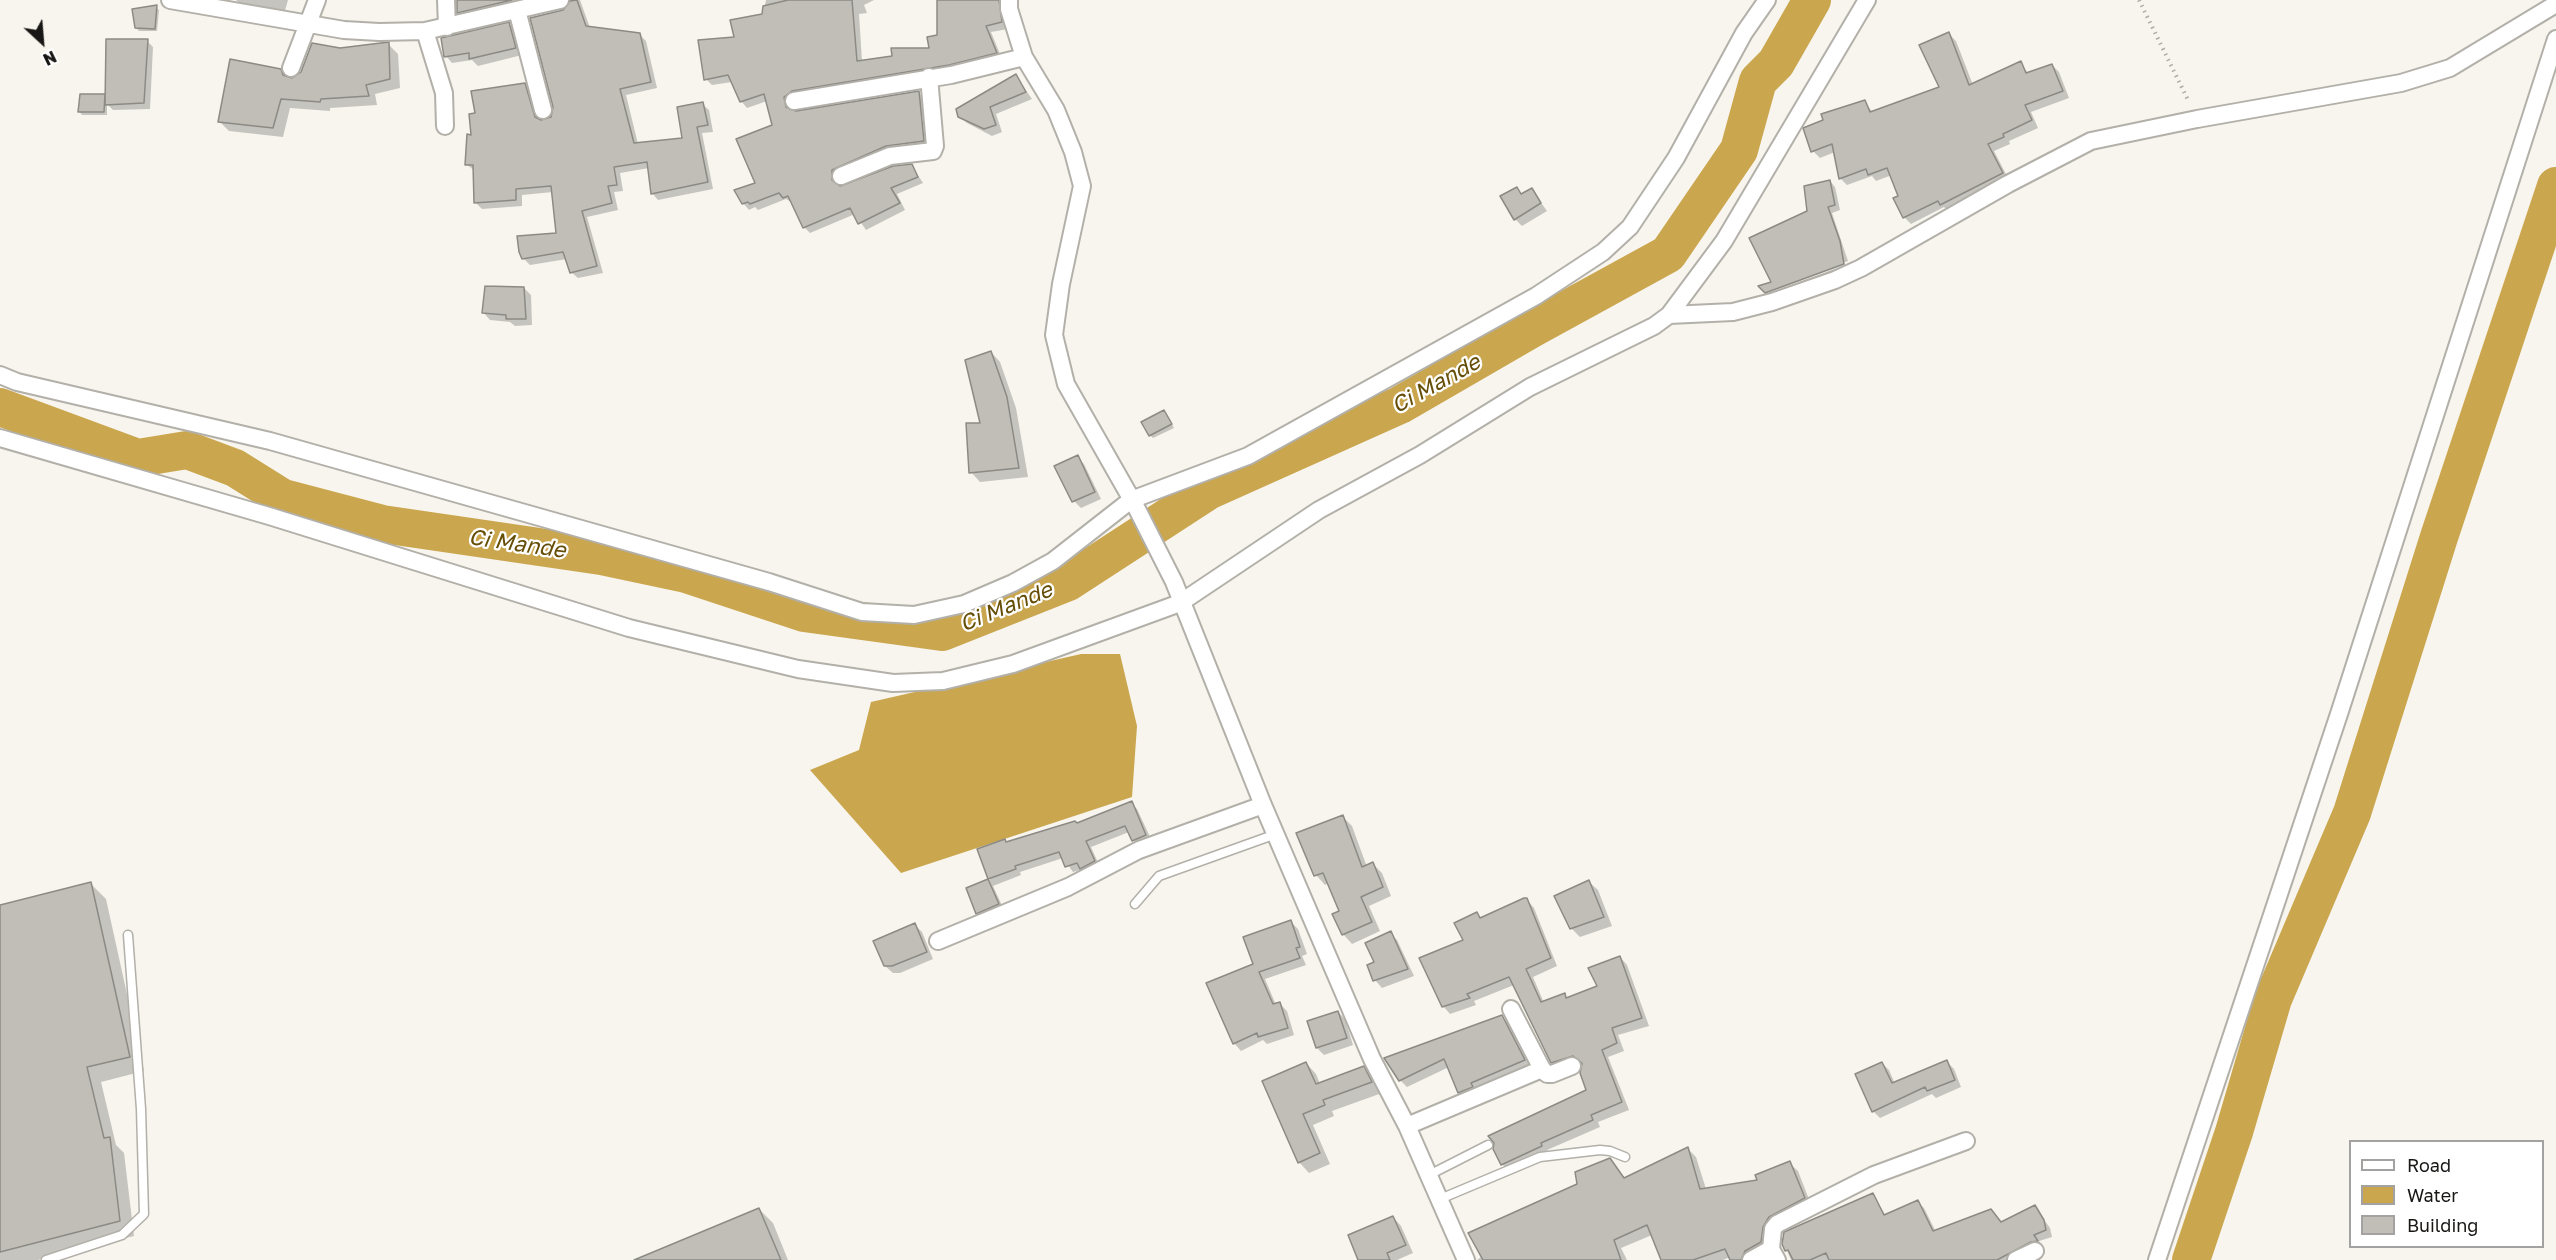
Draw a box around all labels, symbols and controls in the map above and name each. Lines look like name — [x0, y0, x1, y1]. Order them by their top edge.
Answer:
north arrow — [12, 12, 72, 72]
text: N — [40, 47, 60, 70]
water label: Ci Mande — [1387, 349, 1485, 419]
water label: Ci Mande — [467, 524, 567, 564]
water label: Ci Mande — [956, 576, 1056, 638]
legend — [2349, 1140, 2544, 1248]
text: Road — [2407, 1154, 2451, 1176]
text: Water — [2407, 1184, 2458, 1206]
text: Building — [2407, 1214, 2478, 1236]

